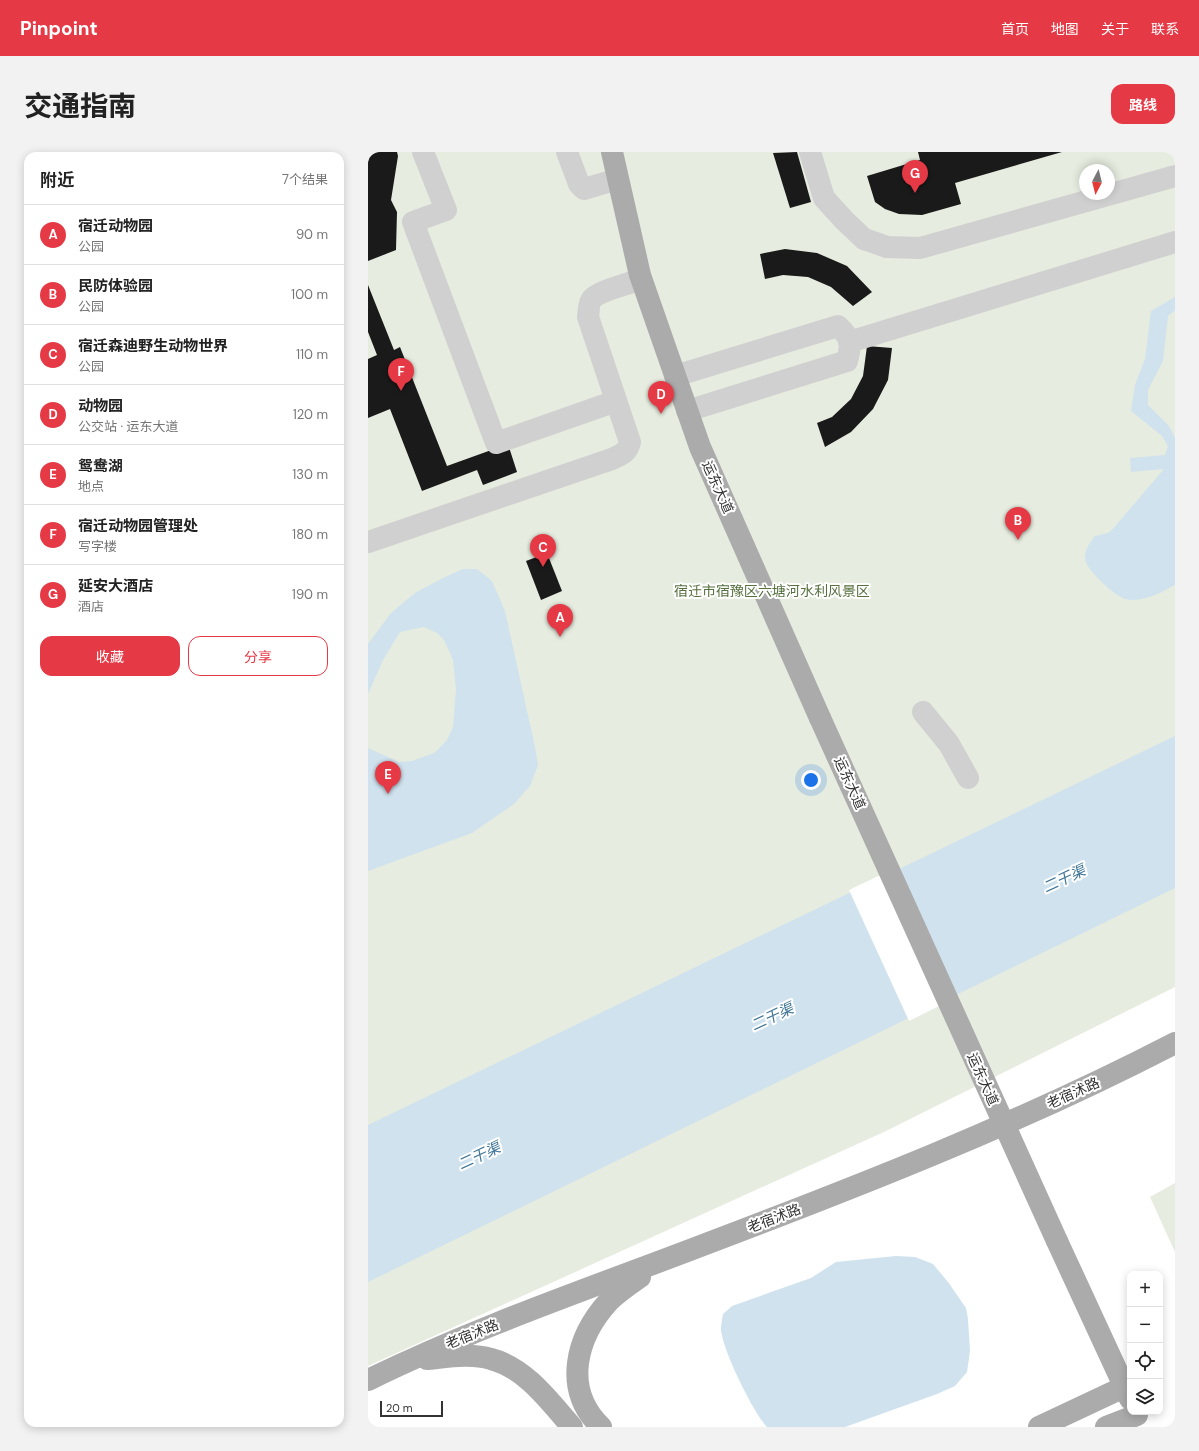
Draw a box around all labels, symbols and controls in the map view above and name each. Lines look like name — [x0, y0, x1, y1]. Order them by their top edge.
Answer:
text: Pinpoint — [20, 16, 98, 41]
text: 首页 — [1001, 20, 1029, 38]
text: 地图 — [1051, 20, 1079, 38]
text: 关于 — [1101, 20, 1129, 38]
text: 联系 — [1151, 20, 1179, 38]
button: 路线 — [1111, 84, 1175, 124]
text: 交通指南 — [24, 88, 136, 125]
pin: G — [902, 160, 928, 193]
north arrow — [1079, 164, 1115, 200]
text: 附近 — [40, 169, 74, 191]
text: 7个结果 — [282, 171, 328, 188]
text: 宿迁动物园 — [78, 216, 153, 236]
text: A — [48, 226, 58, 243]
text: 90 m — [296, 226, 328, 243]
text: 公园 — [78, 238, 104, 255]
text: 民防体验园 — [78, 276, 153, 296]
text: B — [49, 286, 57, 303]
text: 100 m — [291, 286, 328, 303]
text: 公园 — [78, 298, 104, 315]
text: 宿迁森迪野生动物世界 — [78, 336, 228, 356]
text: C — [48, 346, 58, 363]
text: 110 m — [296, 346, 328, 363]
text: 公园 — [78, 358, 104, 375]
pin: F — [388, 358, 414, 391]
pin: D — [648, 381, 674, 414]
text: 动物园 — [78, 396, 123, 416]
text: D — [48, 406, 58, 423]
text: 120 m — [293, 406, 328, 423]
text: 公交站 · 运东大道 — [78, 418, 179, 435]
text: 鸳鸯湖 — [78, 456, 123, 476]
street label: 运东大道 — [698, 458, 738, 516]
text: E — [49, 466, 57, 483]
text: 130 m — [292, 466, 328, 483]
text: 地点 — [78, 478, 104, 495]
pin: B — [1005, 507, 1031, 540]
text: 宿迁动物园管理处 — [78, 516, 198, 536]
text: F — [49, 526, 57, 543]
text: 180 m — [292, 526, 328, 543]
pin: C — [530, 534, 556, 567]
text: 写字楼 — [78, 538, 117, 555]
text: 延安大酒店 — [78, 576, 153, 596]
park label: 宿迁市宿豫区六塘河水利风景区 — [674, 582, 870, 600]
text: G — [48, 586, 58, 603]
text: 190 m — [292, 586, 328, 603]
text: 酒店 — [78, 598, 104, 615]
pin: A — [547, 604, 573, 637]
button: 收藏 — [40, 636, 180, 676]
button: 分享 — [188, 636, 328, 676]
street label: 运东大道 — [830, 754, 870, 812]
pin: E — [375, 761, 401, 794]
your location — [801, 770, 821, 790]
water label: 二干渠 — [1039, 860, 1090, 898]
water label: 二干渠 — [747, 998, 798, 1036]
street label: 运东大道 — [963, 1050, 1003, 1108]
street label: 老宿沭路 — [1044, 1073, 1102, 1113]
water label: 二干渠 — [454, 1137, 505, 1175]
street label: 老宿沭路 — [745, 1200, 803, 1236]
map controls — [1127, 1271, 1163, 1415]
button: + — [1127, 1271, 1163, 1307]
button: − — [1127, 1307, 1163, 1343]
street label: 老宿沭路 — [443, 1315, 501, 1353]
button: locate — [1127, 1343, 1163, 1379]
button: layers — [1127, 1379, 1163, 1415]
scale bar — [380, 1399, 443, 1418]
text: 20 m — [386, 1401, 412, 1415]

